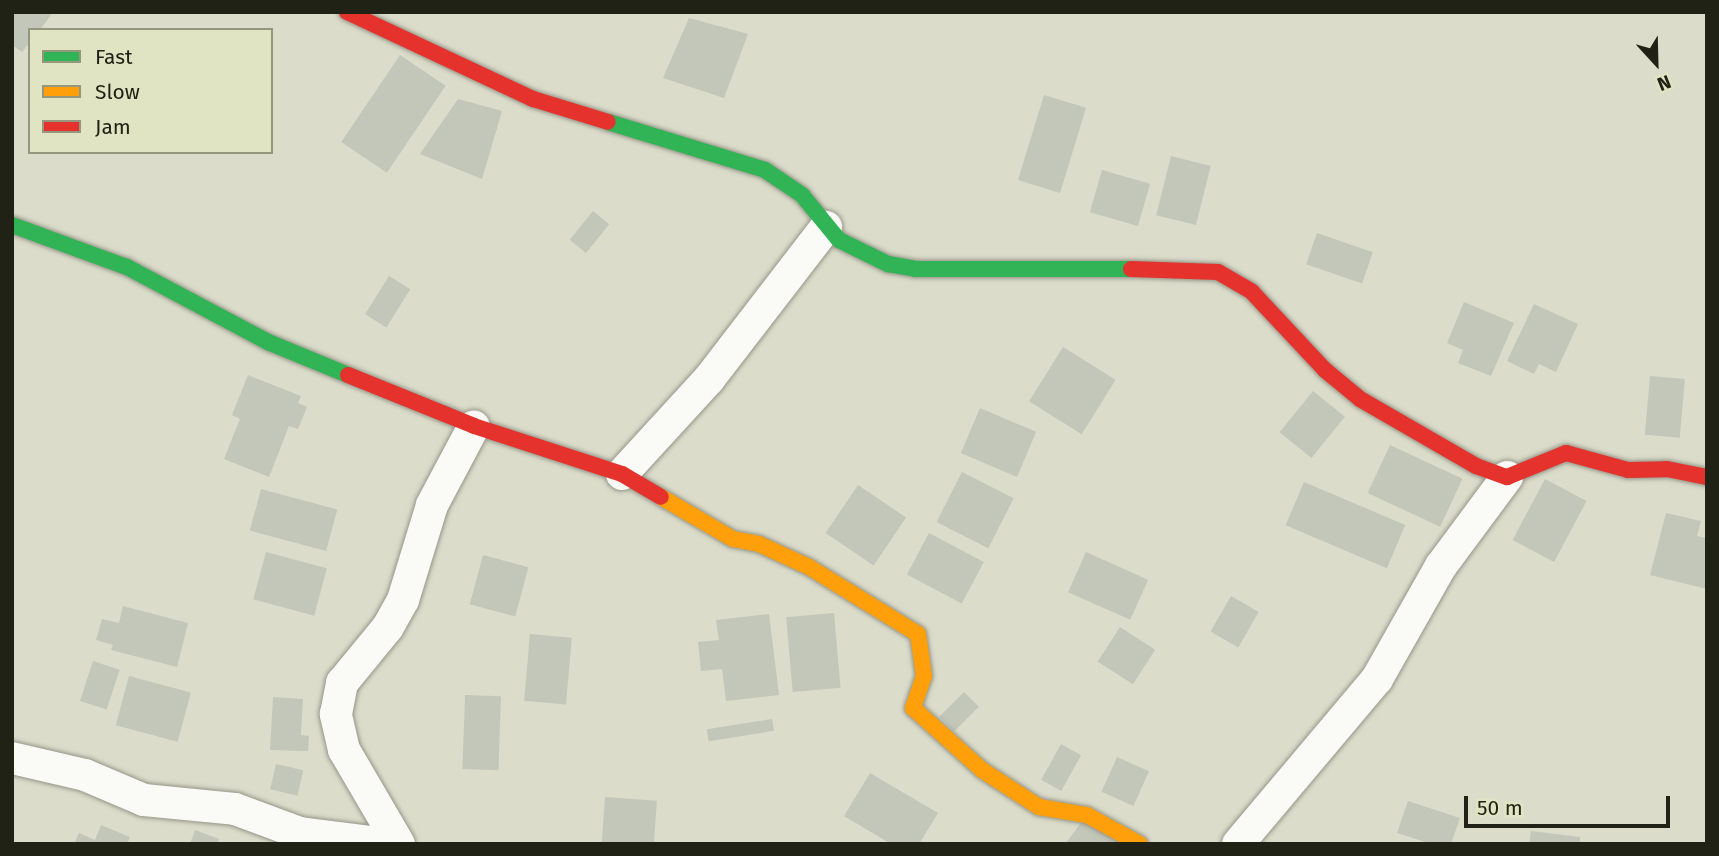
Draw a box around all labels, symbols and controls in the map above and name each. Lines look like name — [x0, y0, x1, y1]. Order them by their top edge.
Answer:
legend — [28, 28, 273, 154]
north arrow — [1621, 28, 1691, 98]
text: Fast — [95, 44, 133, 70]
text: N — [1654, 70, 1674, 96]
text: Slow — [95, 79, 140, 105]
text: Jam — [95, 114, 131, 140]
scale bar — [1467, 782, 1674, 826]
text: 50 m — [1477, 795, 1523, 821]

